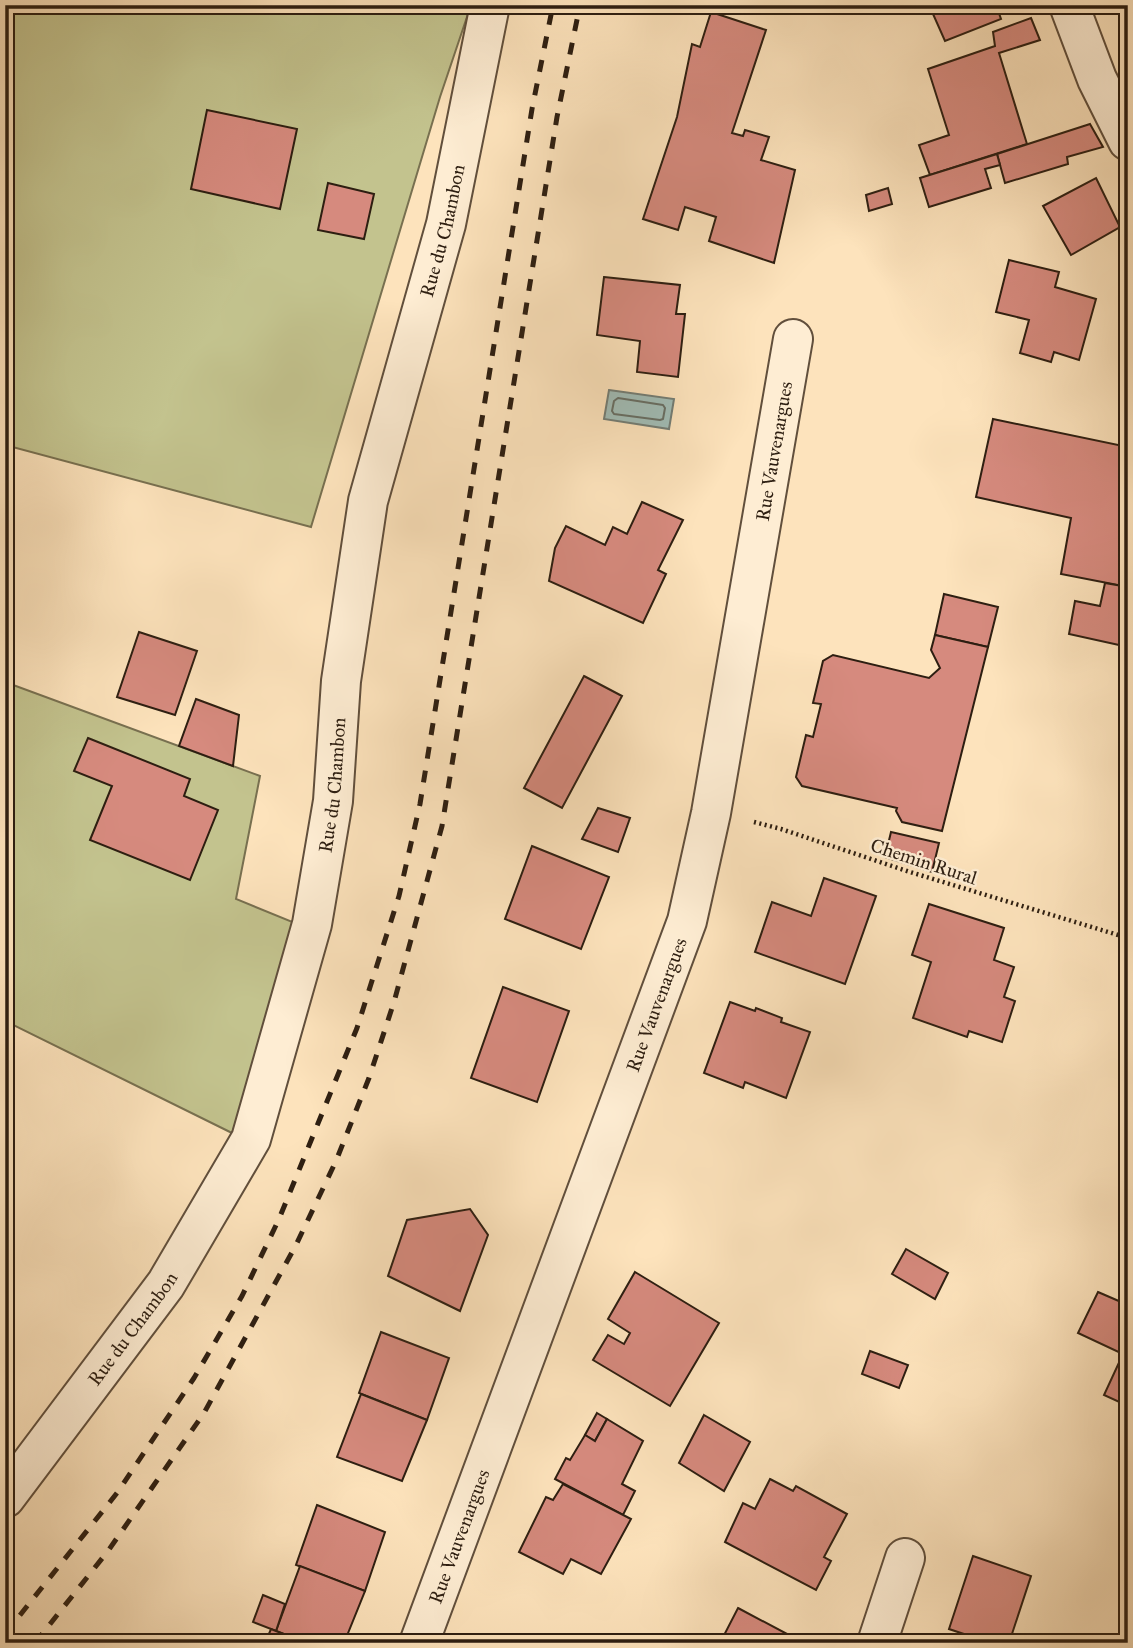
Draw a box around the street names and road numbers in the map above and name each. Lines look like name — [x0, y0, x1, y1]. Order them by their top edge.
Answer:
street label: Rue du Chambon — [415, 162, 470, 300]
street label: Rue Vauvenargues — [751, 379, 797, 523]
street label: Rue du Chambon — [313, 717, 351, 854]
street label: Chemin Rural — [868, 833, 981, 890]
street label: Rue Vauvenargues — [621, 934, 692, 1075]
street label: Rue du Chambon — [83, 1268, 182, 1390]
street label: Rue Vauvenargues — [424, 1466, 495, 1607]

